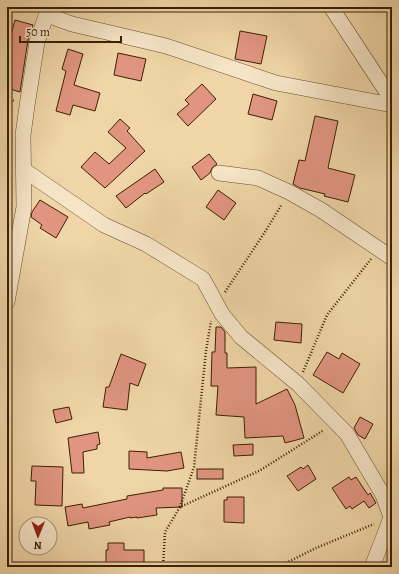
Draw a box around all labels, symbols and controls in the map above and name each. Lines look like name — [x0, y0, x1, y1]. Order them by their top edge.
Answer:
scale bar — [20, 18, 121, 44]
text: 50 m — [26, 24, 50, 40]
north arrow — [18, 516, 58, 556]
text: N — [34, 538, 42, 553]

